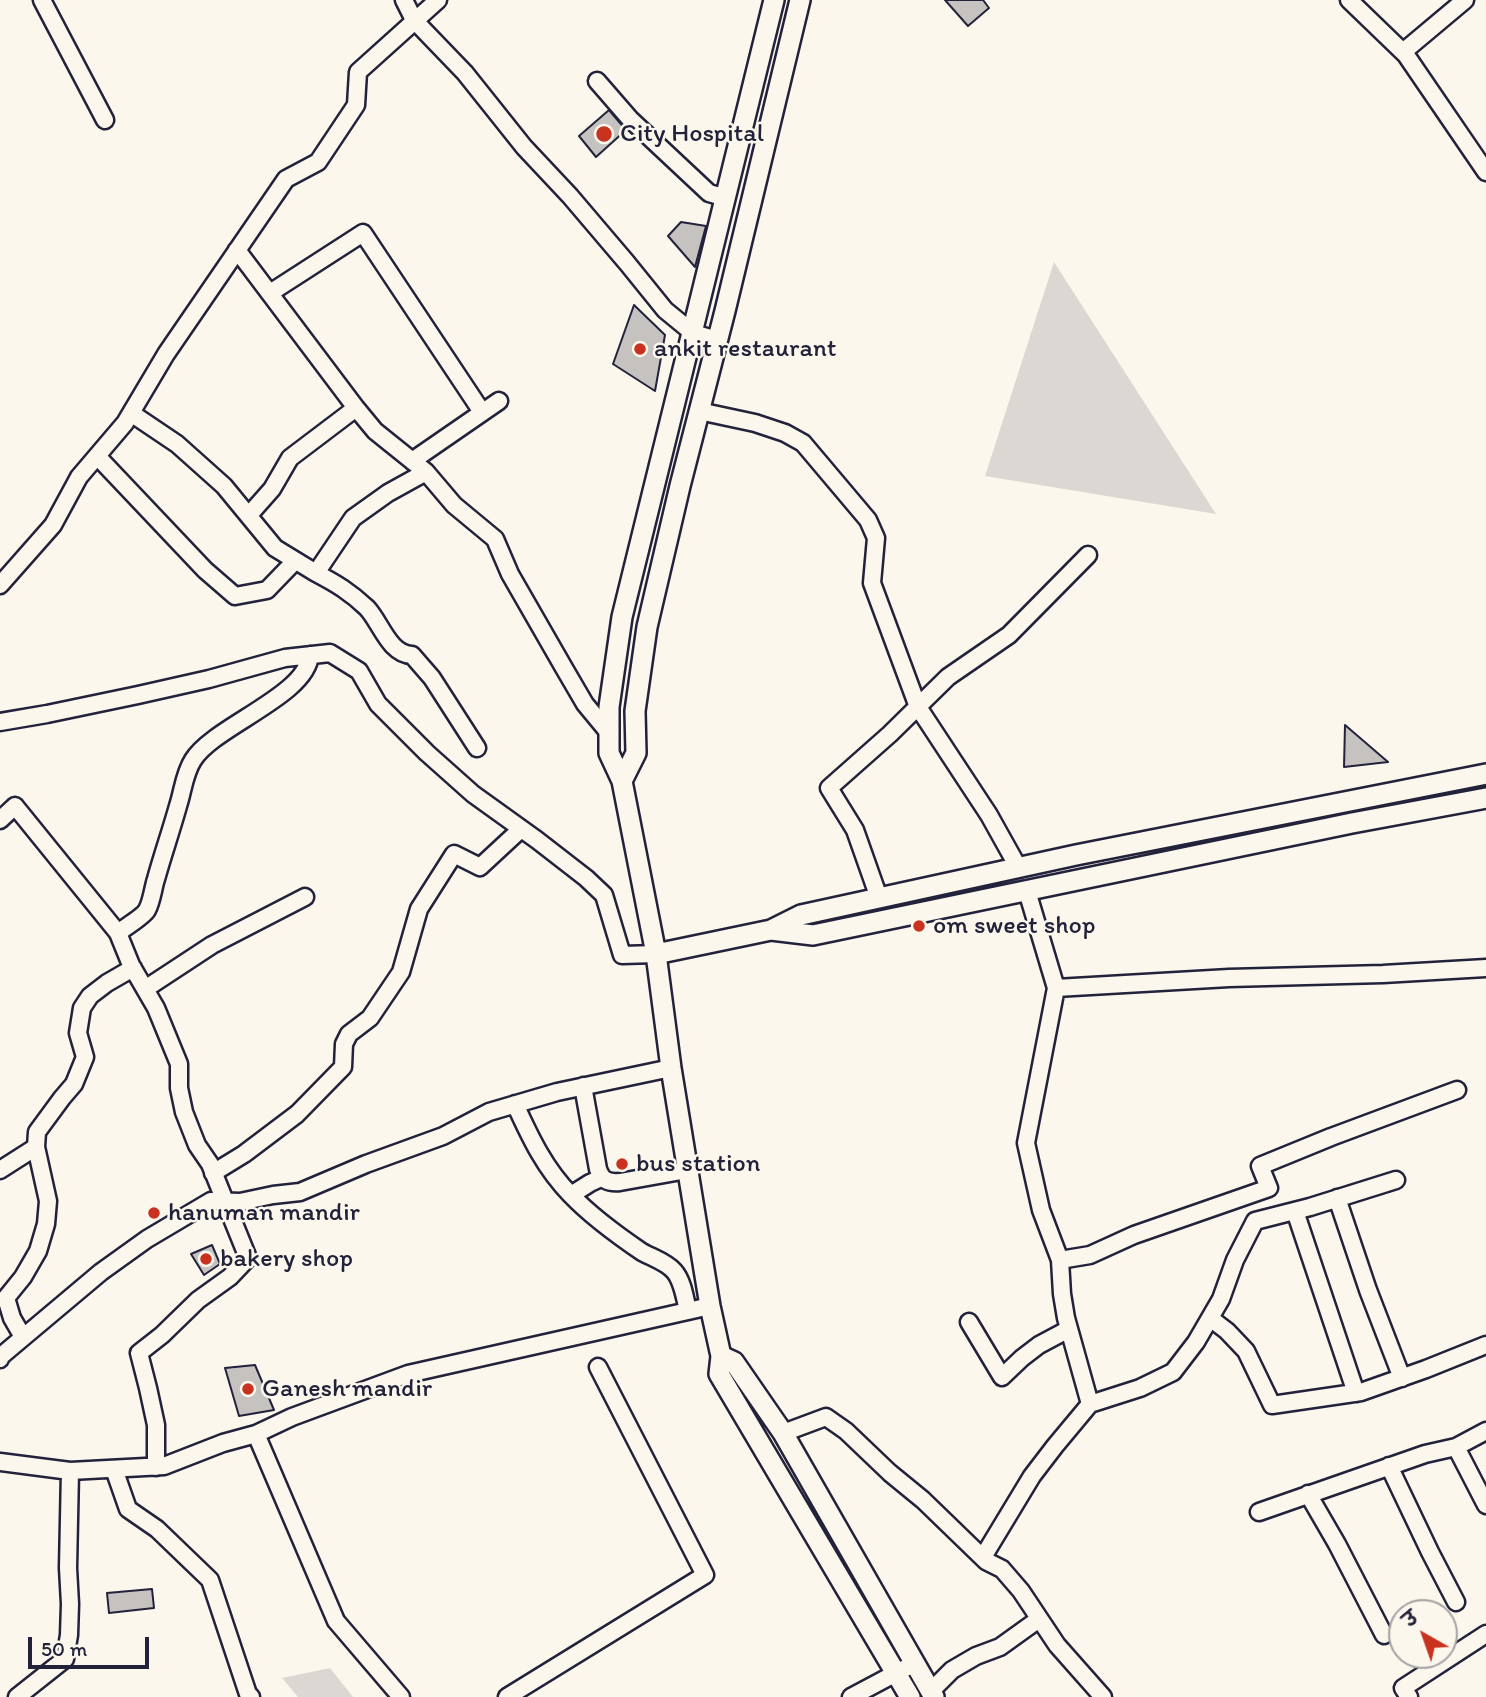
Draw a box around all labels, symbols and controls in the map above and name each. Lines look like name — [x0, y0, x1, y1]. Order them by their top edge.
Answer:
place label: City Hospital — [620, 118, 764, 150]
marker: City Hospital — [594, 124, 614, 144]
place label: ankit restaurant — [654, 333, 837, 365]
marker: ankit restaurant — [632, 341, 648, 357]
place label: om sweet shop — [933, 910, 1096, 942]
marker: om sweet shop — [911, 918, 927, 934]
place label: bus station — [636, 1148, 760, 1180]
marker: bus station — [614, 1156, 630, 1172]
place label: hanuman mandir — [168, 1197, 360, 1229]
marker: hanuman mandir — [146, 1205, 162, 1221]
place label: bakery shop — [220, 1243, 353, 1275]
marker: bakery shop — [198, 1251, 214, 1267]
place label: Ganesh mandir — [262, 1373, 432, 1405]
marker: Ganesh mandir — [240, 1381, 256, 1397]
north arrow — [1388, 1599, 1458, 1669]
text: उ — [1398, 1606, 1423, 1632]
scale bar — [32, 1624, 152, 1668]
text: 50 m — [41, 1636, 87, 1661]

